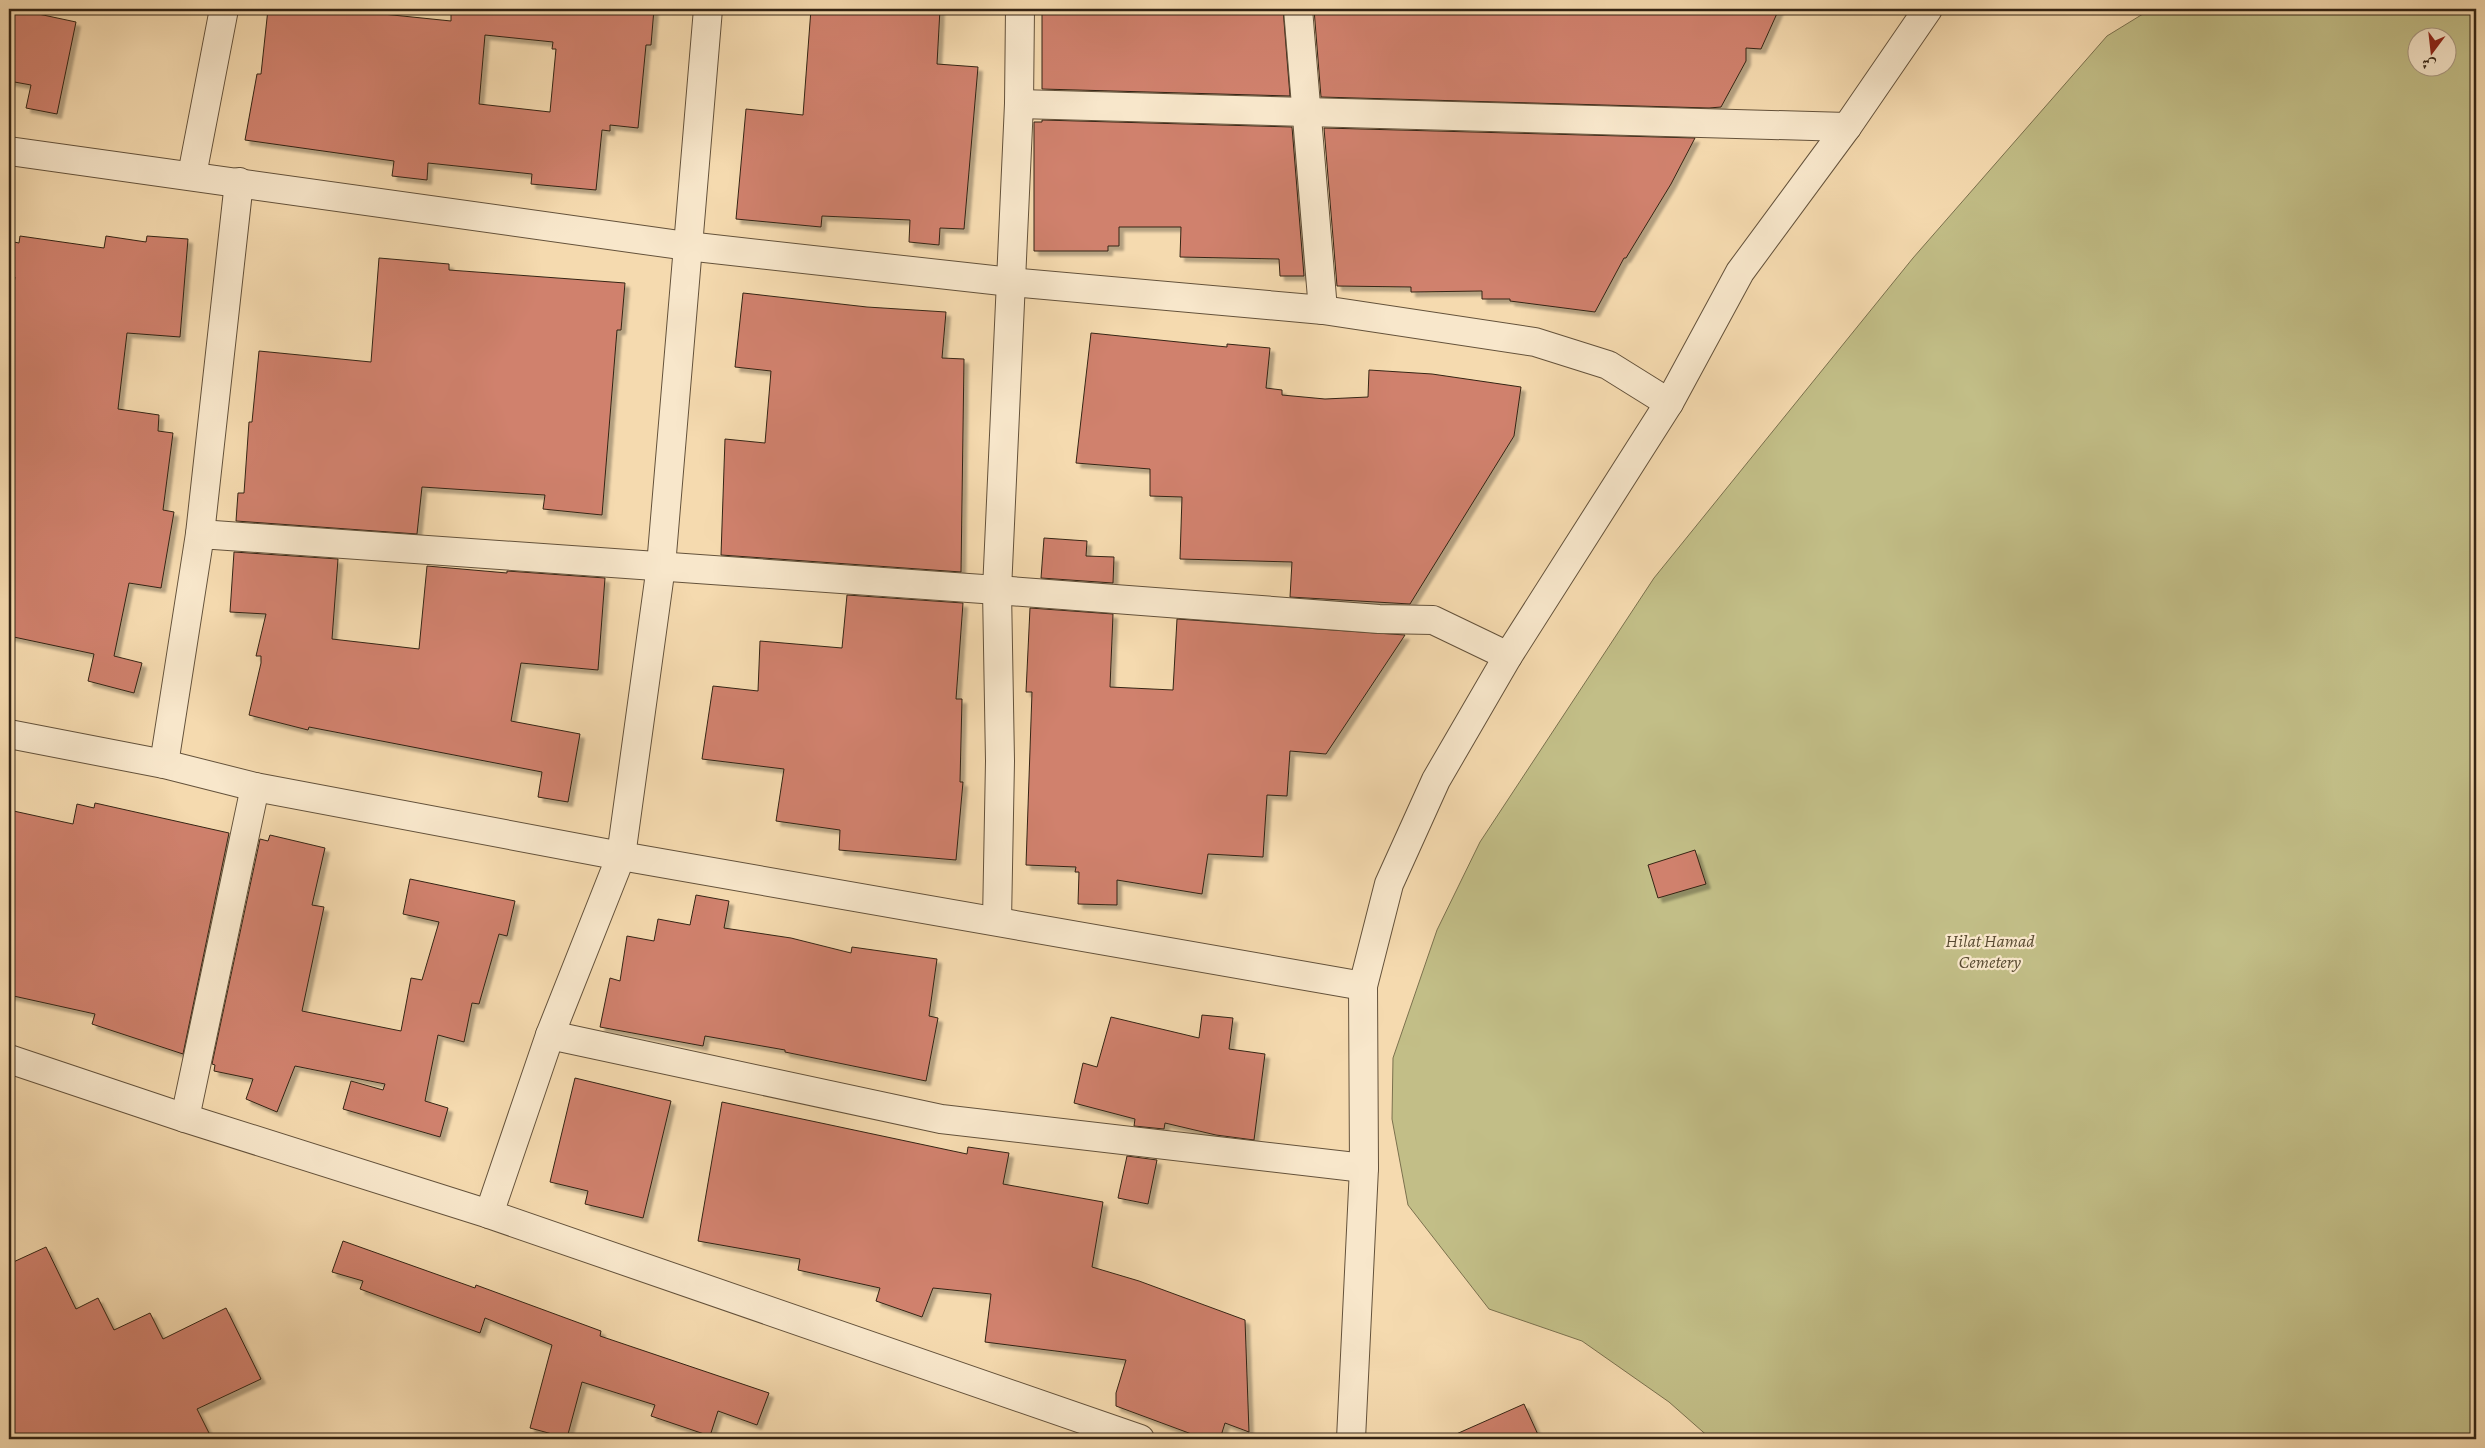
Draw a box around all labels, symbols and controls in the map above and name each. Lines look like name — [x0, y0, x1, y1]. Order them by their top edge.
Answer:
north arrow — [2408, 28, 2458, 78]
text: ش — [2419, 53, 2438, 75]
park label: Hilat Hamad Cemetery — [1945, 929, 2035, 974]

